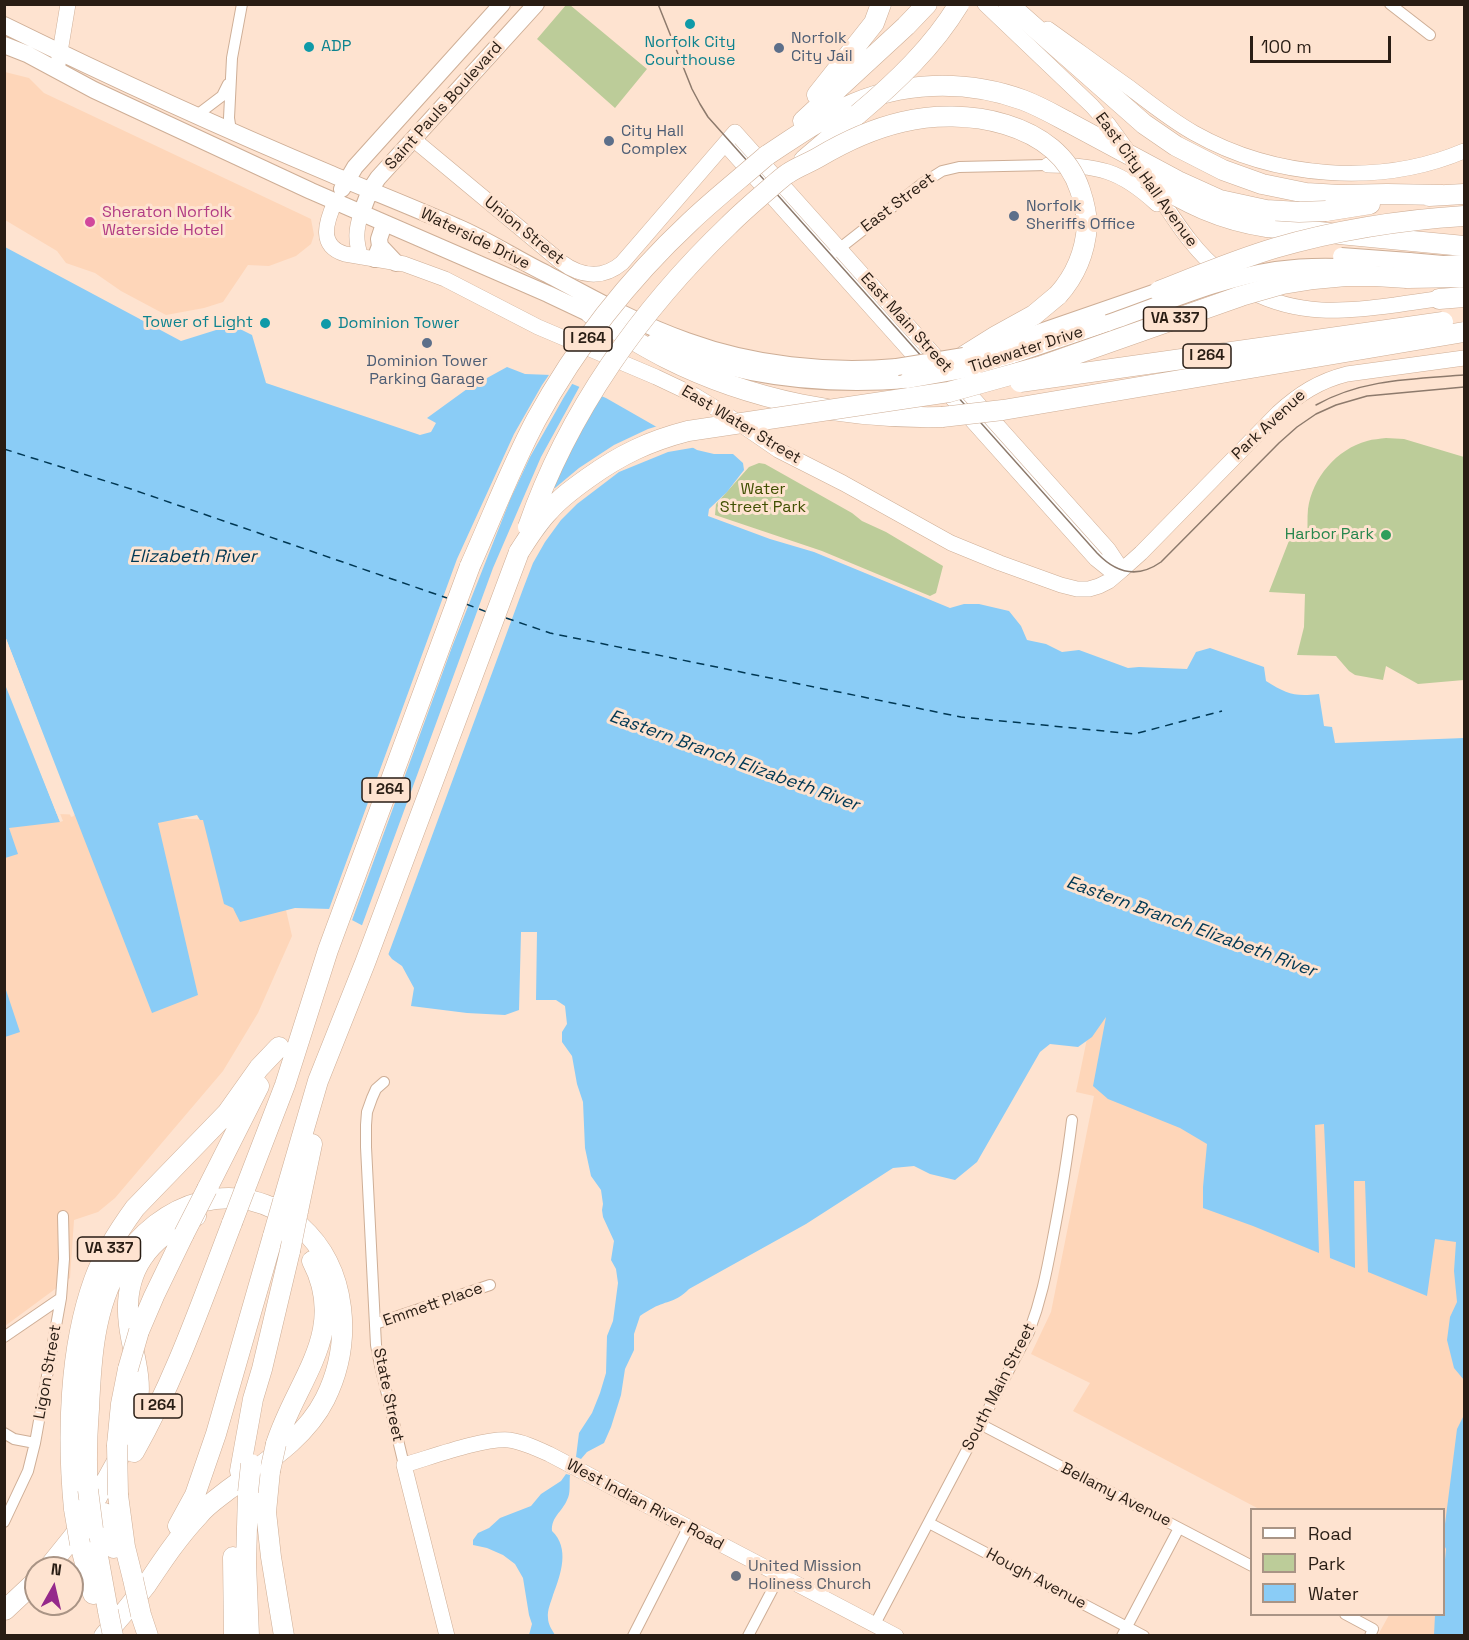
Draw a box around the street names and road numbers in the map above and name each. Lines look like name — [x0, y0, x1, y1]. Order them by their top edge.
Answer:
street label: Saint Pauls Boulevard — [381, 38, 507, 174]
street label: East City Hall Avenue — [1091, 109, 1201, 251]
street label: East Street — [858, 169, 938, 237]
street label: Union Street — [480, 193, 568, 269]
street label: Waterside Drive — [417, 204, 533, 274]
street label: East Main Street — [856, 269, 956, 377]
road number: VA 337 — [1144, 307, 1206, 331]
street label: Tidewater Drive — [966, 322, 1086, 378]
road number: I 264 — [564, 327, 612, 351]
road number: I 264 — [1183, 344, 1231, 368]
street label: East Water Street — [678, 382, 804, 468]
street label: Park Avenue — [1228, 386, 1310, 464]
road number: I 264 — [362, 778, 410, 802]
road number: VA 337 — [78, 1237, 140, 1261]
street label: Emmett Place — [381, 1279, 485, 1331]
street label: South Main Street — [959, 1320, 1039, 1454]
street label: Ligon Street — [30, 1323, 66, 1421]
street label: State Street — [369, 1346, 407, 1444]
road number: I 264 — [134, 1394, 182, 1418]
street label: West Indian River Road — [563, 1455, 727, 1555]
street label: Bellamy Avenue — [1058, 1459, 1174, 1531]
street label: Hough Avenue — [983, 1544, 1089, 1614]

